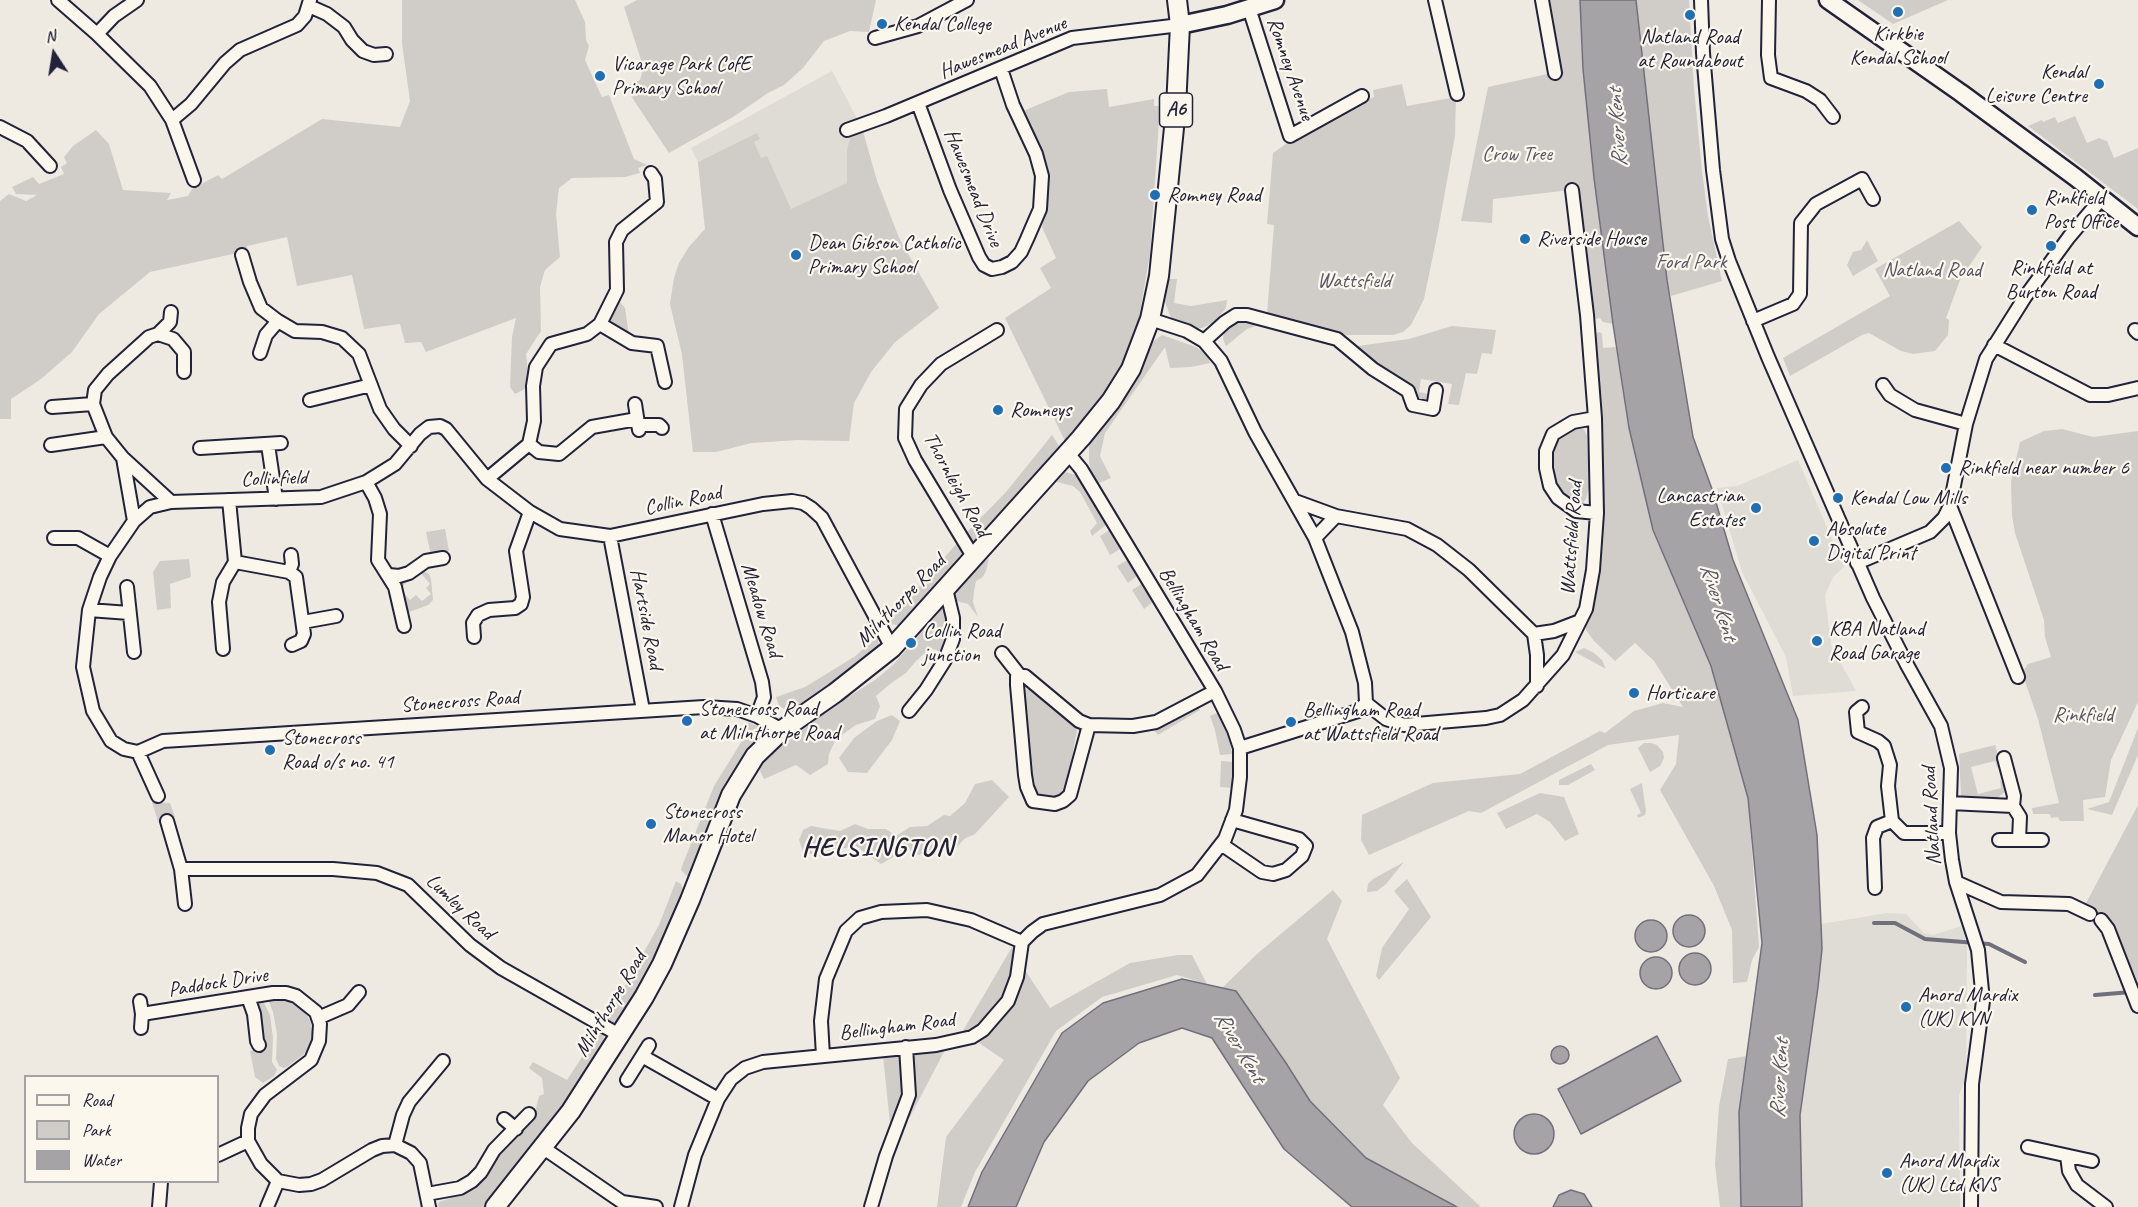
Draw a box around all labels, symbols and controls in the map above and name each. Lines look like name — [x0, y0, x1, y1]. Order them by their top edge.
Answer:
marker: Kirkbie Kendal School — [1891, 5, 1905, 19]
marker: Natland Road at Roundabout — [1683, 8, 1697, 22]
place label: Kendal College — [894, 11, 991, 37]
street label: Hawesmead Avenue — [936, 11, 1070, 85]
street label: Romney Avenue — [1261, 14, 1319, 124]
marker: Kendal College — [875, 17, 889, 31]
place label: Kirkbie Kendal School — [1850, 21, 1946, 71]
north arrow — [24, 24, 84, 84]
place label: Natland Road at Roundabout — [1637, 24, 1743, 74]
text: N — [43, 26, 57, 47]
place label: Vicarage Park CofE Primary School — [612, 51, 751, 101]
place label: Kendal Leisure Centre — [1985, 59, 2087, 109]
marker: Vicarage Park CofE Primary School — [593, 69, 607, 83]
marker: Kendal Leisure Centre — [2092, 77, 2106, 91]
water label: River Kent — [1602, 88, 1634, 168]
road number: A6 — [1160, 93, 1192, 127]
street label: Hawesmead Drive — [938, 126, 1008, 250]
park label: Crow Tree — [1482, 141, 1552, 167]
place label: Romney Road — [1167, 182, 1261, 208]
place label: Rinkfield Post Office — [2044, 185, 2118, 235]
marker: Romney Road — [1148, 188, 1162, 202]
marker: Rinkfield Post Office — [2025, 203, 2039, 217]
place label: Riverside House — [1537, 226, 1646, 252]
place label: Dean Gibson Catholic Primary School — [808, 230, 961, 280]
marker: Riverside House — [1518, 232, 1532, 246]
marker: Rinkfield at Burton Road — [2044, 239, 2058, 253]
marker: Dean Gibson Catholic Primary School — [789, 248, 803, 262]
park label: Ford Park — [1656, 249, 1726, 275]
place label: Rinkfield at Burton Road — [2006, 255, 2096, 305]
park label: Natland Road — [1883, 257, 1981, 283]
park label: Wattsfield — [1317, 268, 1391, 294]
place label: Romneys — [1010, 397, 1071, 423]
marker: Romneys — [991, 403, 1005, 417]
street label: Thornleigh Road — [917, 428, 995, 542]
place label: Rinkfield near number 6 — [1958, 455, 2129, 481]
marker: Rinkfield near number 6 — [1939, 461, 1953, 475]
street label: Collinfield — [241, 465, 307, 493]
street label: Wattsfield Road — [1555, 480, 1589, 596]
street label: Collin Road — [642, 481, 724, 521]
place label: Lancastrian Estates — [1656, 483, 1744, 533]
place label: Kendal Low Mills — [1850, 485, 1967, 511]
marker: Kendal Low Mills — [1831, 491, 1845, 505]
marker: Lancastrian Estates — [1749, 501, 1763, 515]
place label: Absolute Digital Print — [1826, 516, 1916, 566]
marker: Absolute Digital Print — [1807, 534, 1821, 548]
street label: Milnthorpe Road — [851, 549, 951, 653]
street label: Meadow Road — [735, 560, 787, 660]
water label: River Kent — [1693, 561, 1743, 643]
street label: Bellingham Road — [1152, 563, 1234, 675]
street label: Hartside Road — [624, 567, 668, 671]
place label: KBA Natland Road Garage — [1829, 616, 1924, 666]
place label: Collin Road junction — [923, 618, 1001, 668]
marker: KBA Natland Road Garage — [1810, 634, 1824, 648]
marker: Collin Road junction — [904, 636, 918, 650]
place label: Horticare — [1646, 680, 1715, 706]
street label: Stonecross Road — [400, 685, 520, 719]
marker: Horticare — [1627, 686, 1641, 700]
place label: Stonecross Road at Milnthorpe Road — [699, 696, 839, 746]
place label: Bellingham Road at Wattsfield Road — [1303, 697, 1438, 747]
park label: Rinkfield — [2053, 702, 2113, 728]
marker: Stonecross Road at Milnthorpe Road — [680, 714, 694, 728]
marker: Bellingham Road at Wattsfield Road — [1284, 715, 1298, 729]
place label: Stonecross Road o/s no. 41 — [282, 725, 394, 775]
marker: Stonecross Road o/s no. 41 — [263, 743, 277, 757]
street label: Natland Road — [1917, 766, 1947, 866]
place label: Stonecross Manor Hotel — [663, 799, 753, 849]
marker: Stonecross Manor Hotel — [644, 817, 658, 831]
district label: HELSINGTON — [802, 832, 954, 864]
street label: Lumley Road — [420, 869, 500, 945]
street label: Milnthorpe Road — [570, 947, 652, 1061]
street label: Paddock Drive — [166, 963, 270, 1003]
place label: Anord Mardix (UK) KVN — [1918, 982, 2017, 1032]
marker: Anord Mardix (UK) KVN — [1899, 1000, 1913, 1014]
street label: Bellingham Road — [838, 1007, 956, 1047]
water label: River Kent — [1208, 1007, 1270, 1087]
water label: River Kent — [1765, 1039, 1795, 1119]
legend — [24, 1075, 219, 1183]
text: Road — [82, 1089, 112, 1111]
text: Park — [82, 1119, 111, 1141]
place label: Anord Mardix (UK) Ltd KVS — [1899, 1148, 1998, 1198]
text: Water — [82, 1149, 121, 1171]
marker: Anord Mardix (UK) Ltd KVS — [1880, 1166, 1894, 1180]

